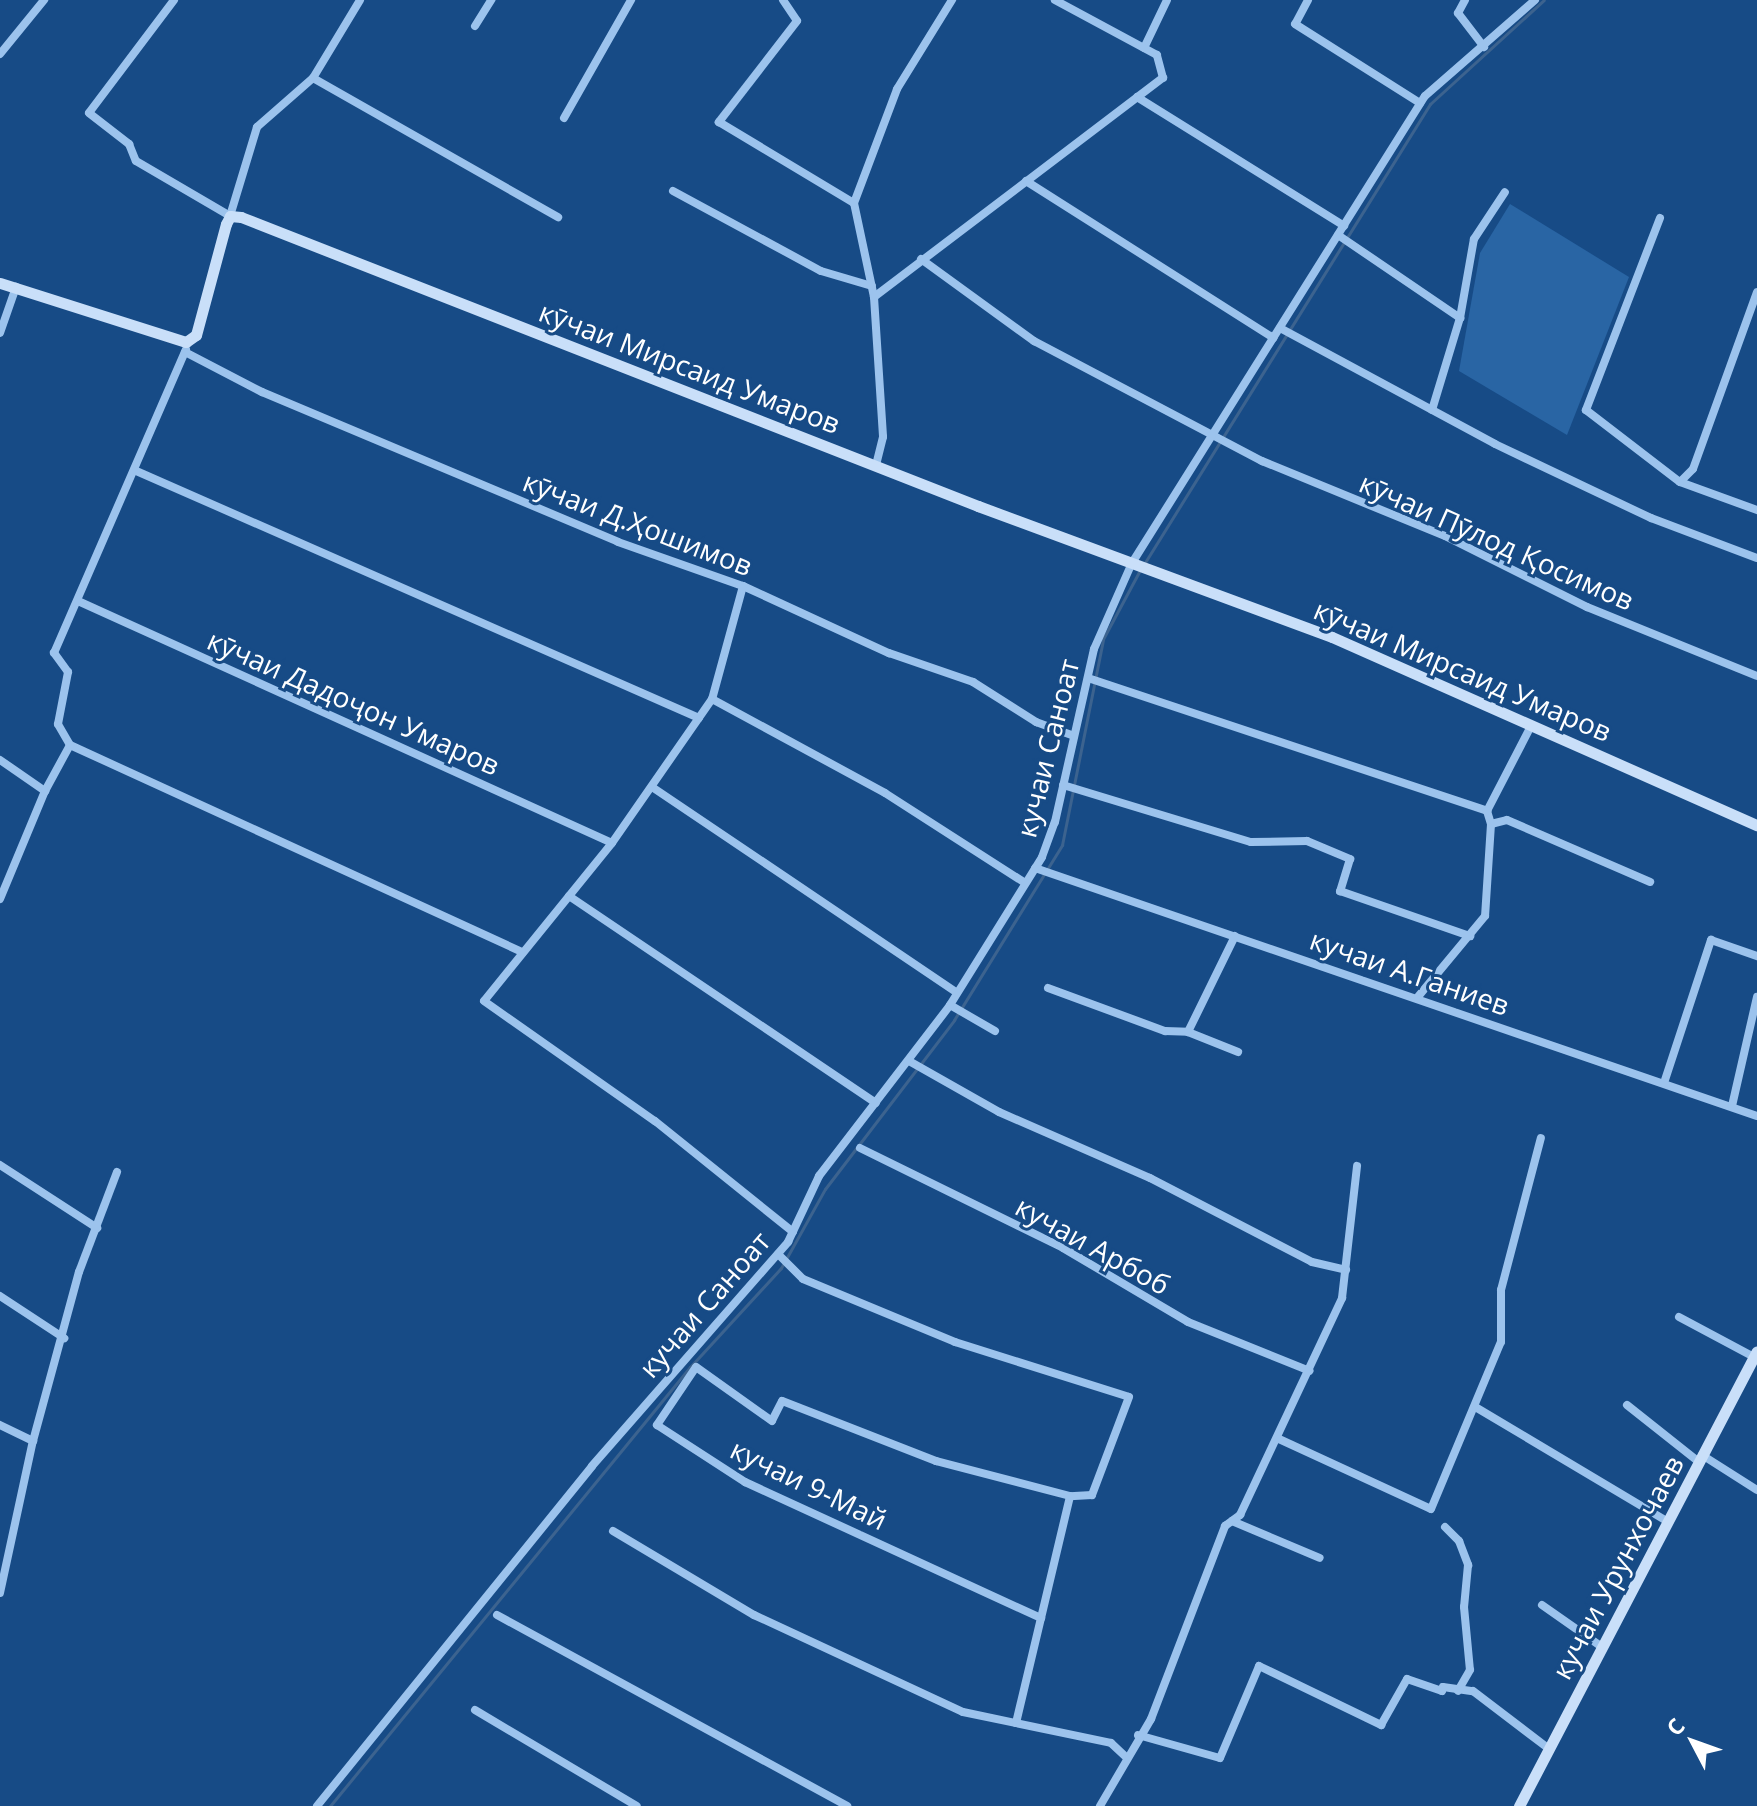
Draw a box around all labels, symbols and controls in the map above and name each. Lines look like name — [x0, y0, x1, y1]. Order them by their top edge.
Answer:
street label: кӯчаи Мирсаид Умаров — [535, 294, 845, 440]
street label: кӯчаи Д.Ҳошимов — [519, 464, 757, 582]
street label: кӯчаи Пӯлод Қосимов — [1355, 465, 1639, 617]
street label: кӯчаи Мирсаид Умаров — [1309, 592, 1617, 748]
street label: кӯчаи Дадоҷон Умаров — [203, 622, 505, 782]
street label: кучаи Саноат — [1009, 655, 1085, 841]
street label: кучаи А.Ганиев — [1306, 922, 1514, 1022]
street label: кучаи Арбоб — [1010, 1189, 1176, 1301]
street label: кучаи Саноат — [631, 1224, 777, 1384]
street label: кучаи 9-Май — [725, 1432, 893, 1536]
street label: кучаи Урунхочаев — [1544, 1450, 1690, 1684]
north arrow — [1653, 1702, 1733, 1782]
text: С — [1659, 1711, 1691, 1741]

